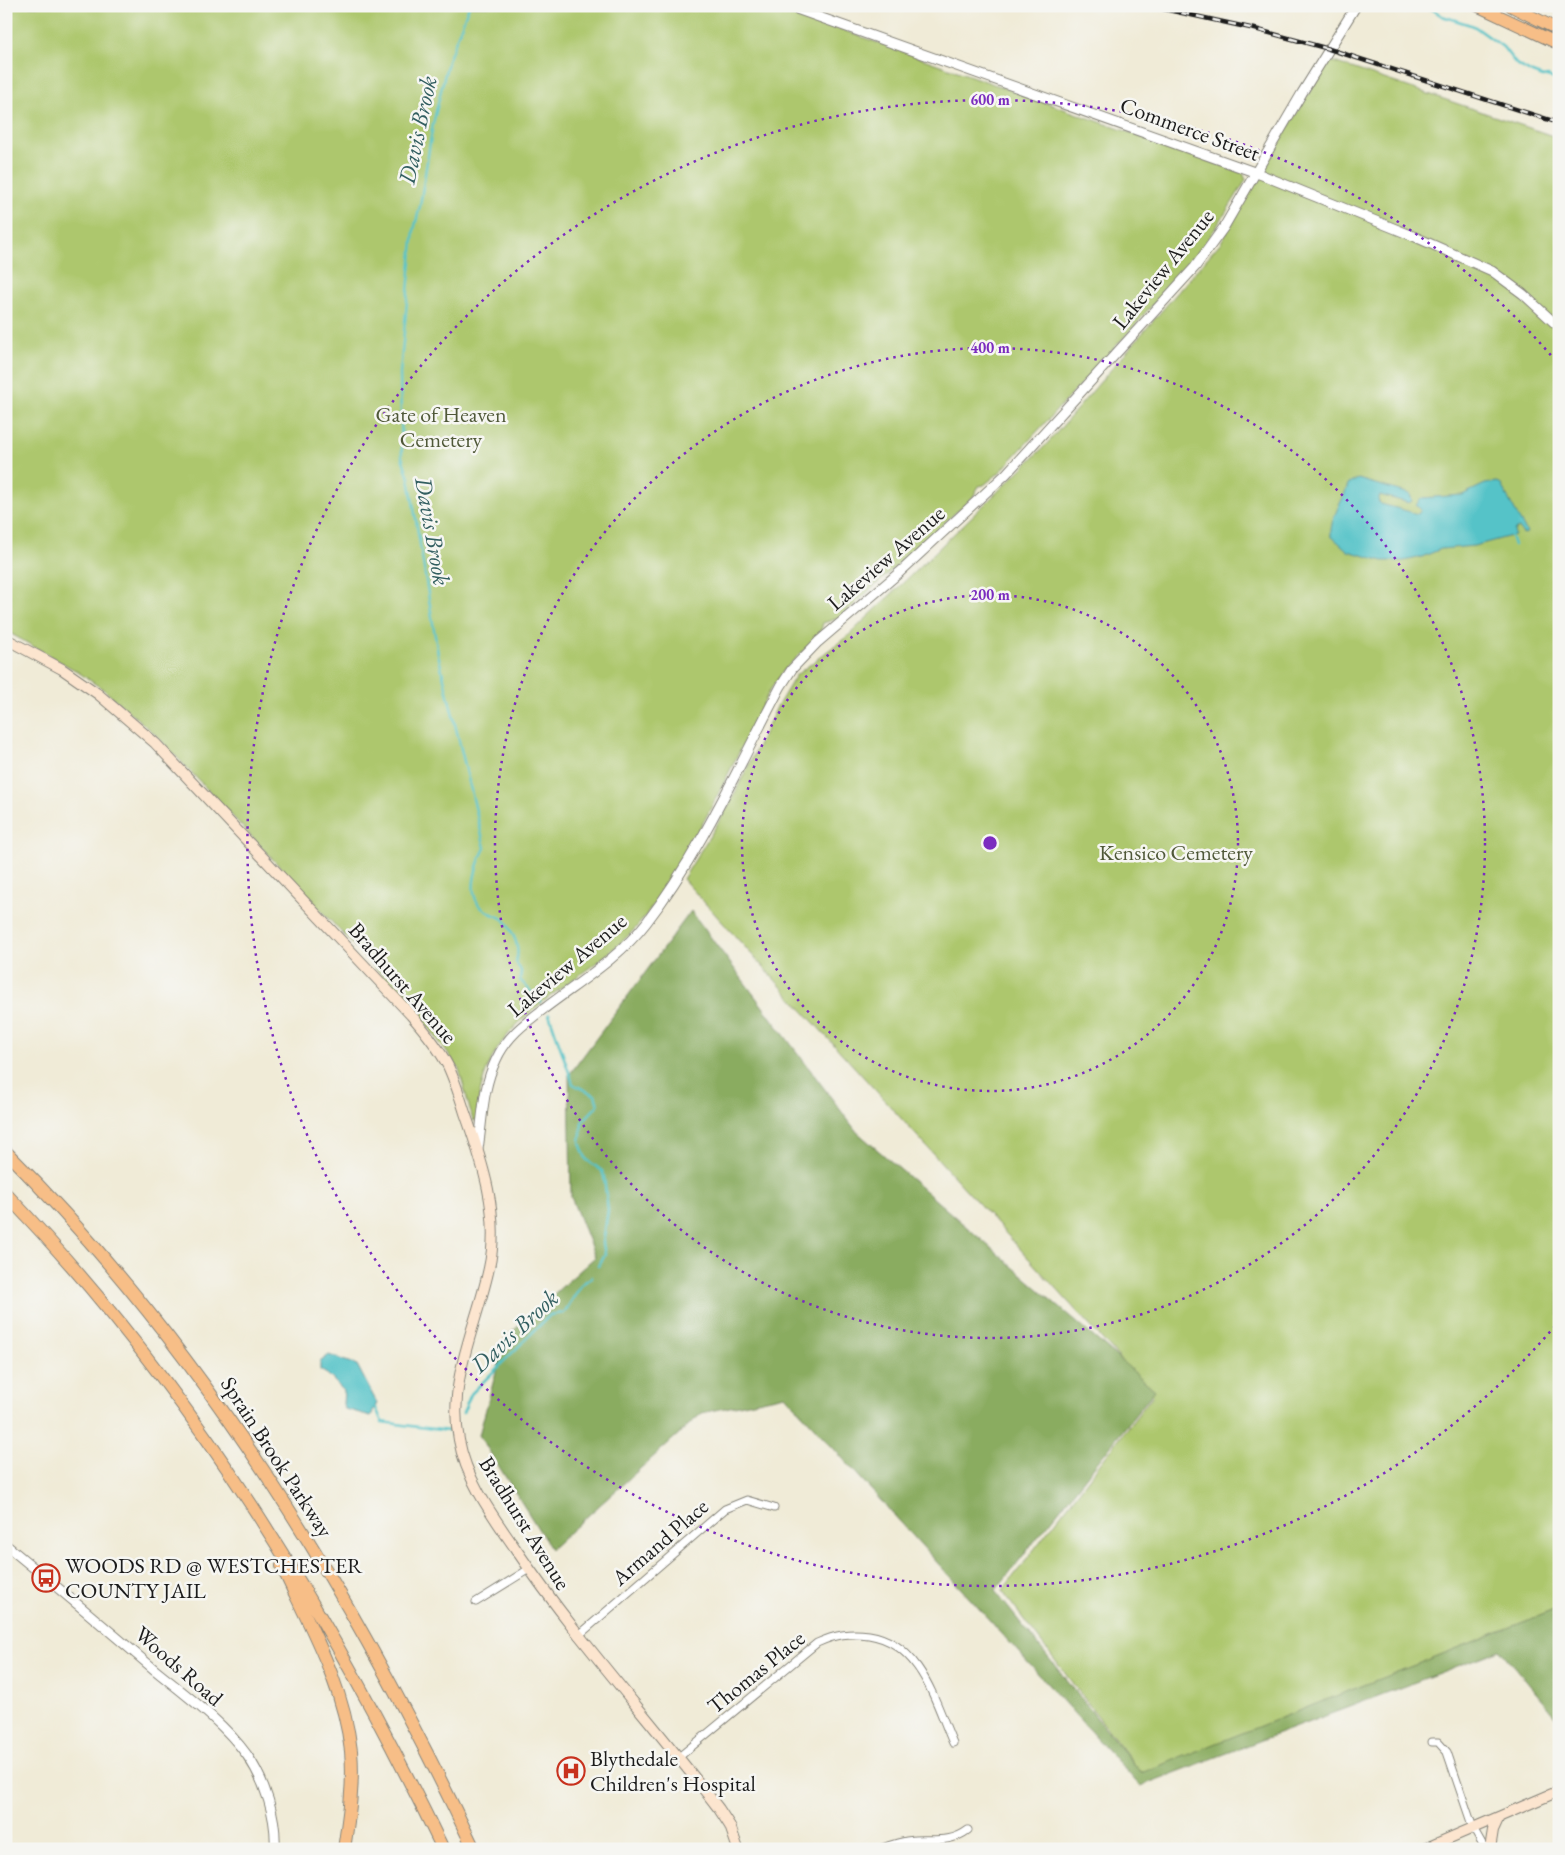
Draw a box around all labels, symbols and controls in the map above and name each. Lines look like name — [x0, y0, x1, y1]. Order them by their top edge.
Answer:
water label: Davis Brook — [390, 73, 444, 188]
text: 600 m — [970, 90, 1010, 109]
street label: Commerce Street — [1116, 90, 1264, 168]
street label: Lakeview Avenue — [1106, 203, 1221, 335]
text: 400 m — [970, 338, 1010, 357]
park label: Gate of Heaven Cemetery — [375, 400, 507, 454]
water label: Davis Brook — [408, 473, 458, 588]
street label: Lakeview Avenue — [821, 499, 951, 617]
text: 200 m — [970, 585, 1010, 604]
centre of rings — [981, 834, 999, 852]
park label: Kensico Cemetery — [1099, 838, 1253, 867]
street label: Lakeview Avenue — [501, 906, 633, 1023]
street label: Bradhurst Avenue — [342, 916, 464, 1050]
water label: Davis Brook — [463, 1282, 565, 1380]
street label: Sprain Brook Parkway — [214, 1371, 340, 1543]
street label: Bradhurst Avenue — [472, 1451, 578, 1595]
street label: Armand Place — [605, 1492, 715, 1593]
place label: WOODS RD @ WESTCHESTER COUNTY JAIL — [65, 1551, 363, 1605]
bus stop icon: WOODS RD @ WESTCHESTER COUNTY JAIL — [31, 1563, 61, 1593]
street label: Woods Road — [129, 1619, 230, 1713]
street label: Thomas Place — [701, 1623, 811, 1720]
place label: Blythedale Children's Hospital — [590, 1744, 756, 1798]
hospital icon: Blythedale Children's Hospital — [556, 1756, 586, 1786]

